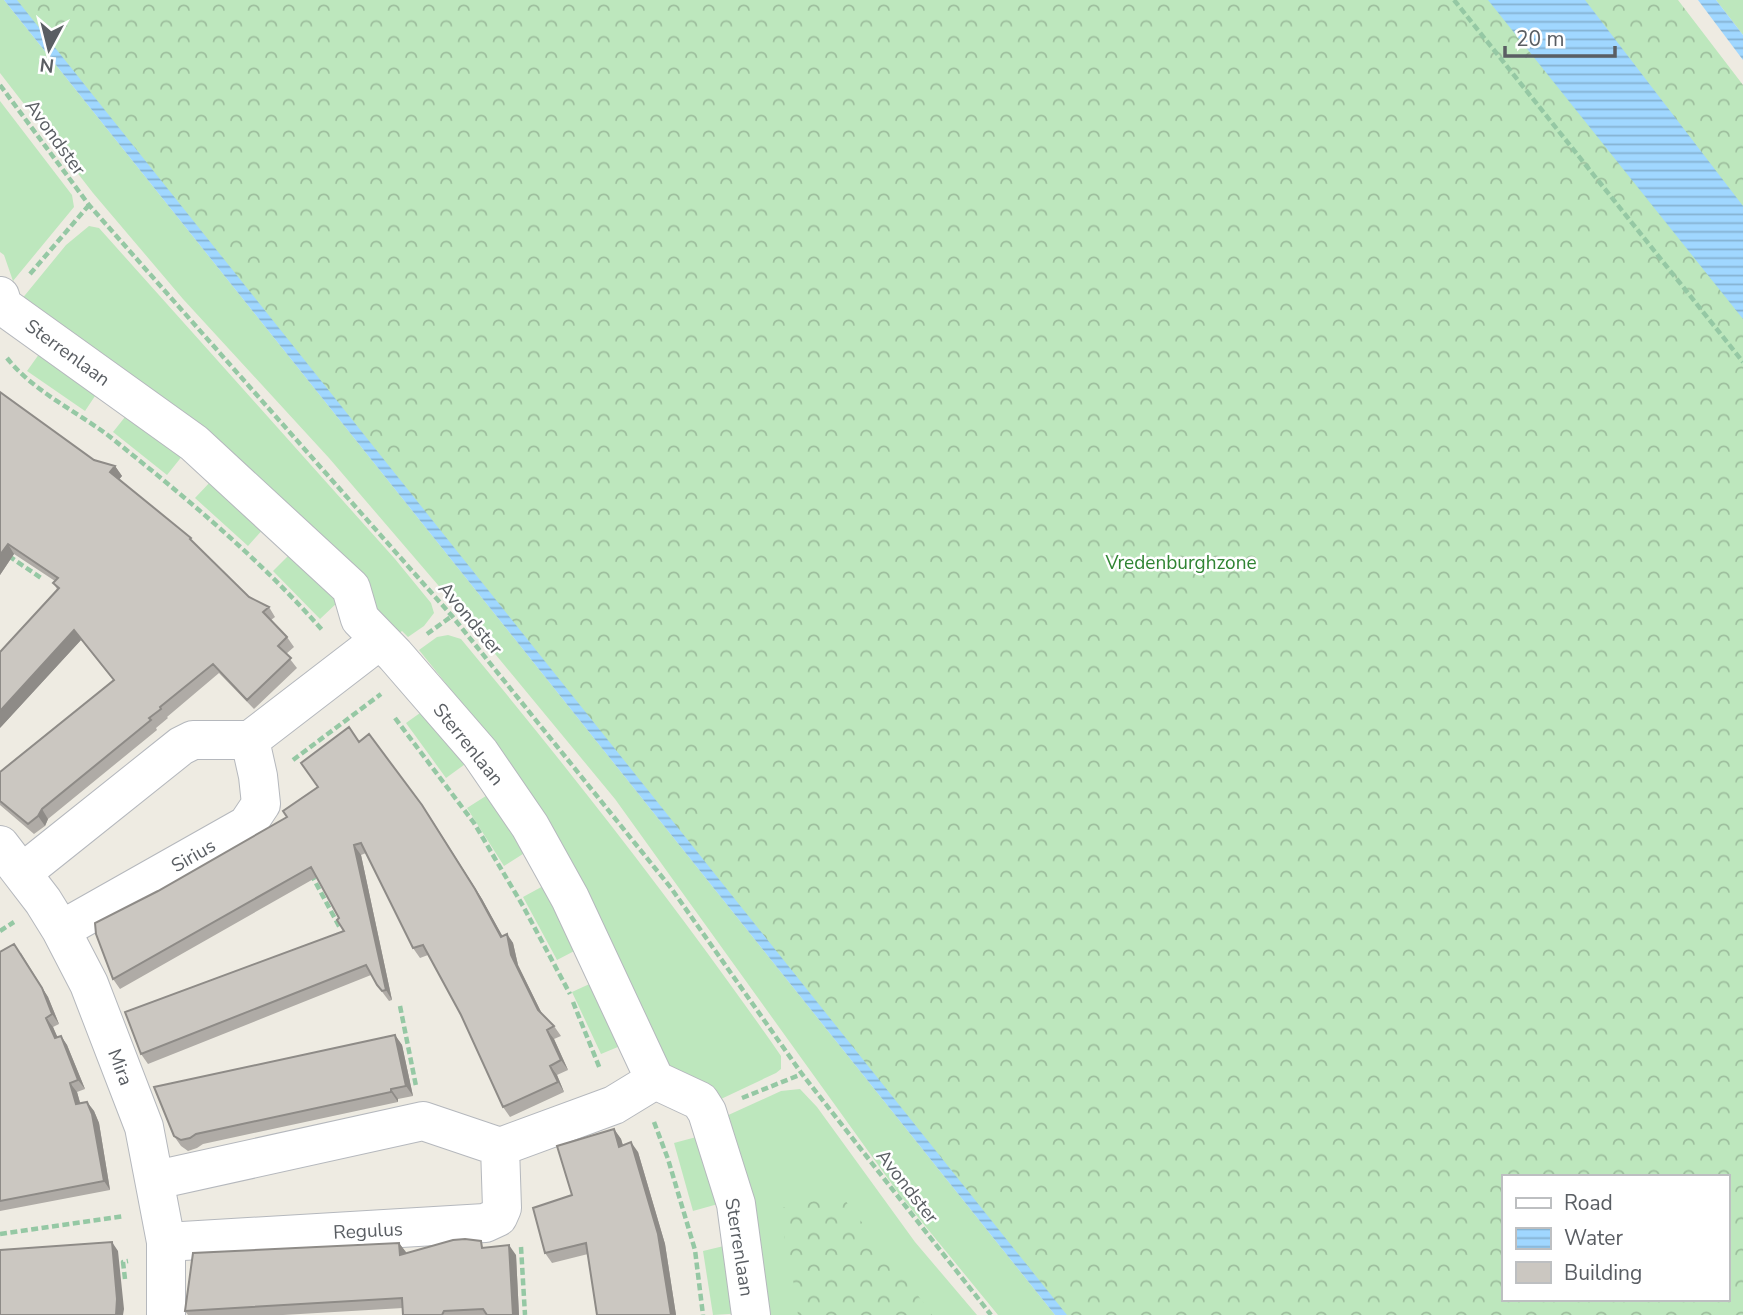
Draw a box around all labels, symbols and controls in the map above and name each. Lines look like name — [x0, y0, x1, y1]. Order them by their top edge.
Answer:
north arrow — [14, 14, 84, 84]
scale bar — [1505, 14, 1615, 58]
text: 20 m — [1516, 25, 1565, 53]
text: N — [38, 51, 56, 79]
street label: Avondster — [19, 94, 92, 181]
street label: Sterrenlaan — [20, 313, 115, 392]
park label: Vredenburghzone — [1104, 550, 1257, 576]
street label: Avondster — [432, 577, 509, 661]
street label: Sterrenlaan — [427, 698, 510, 791]
street label: Sirius — [167, 833, 220, 879]
street label: Mira — [101, 1045, 139, 1089]
street label: Avondster — [870, 1144, 945, 1229]
legend — [1502, 1175, 1729, 1301]
text: Road — [1564, 1189, 1613, 1217]
street label: Sterrenlaan — [718, 1196, 760, 1298]
street label: Regulus — [333, 1216, 404, 1246]
text: Water — [1564, 1224, 1623, 1252]
text: Building — [1564, 1259, 1642, 1287]

